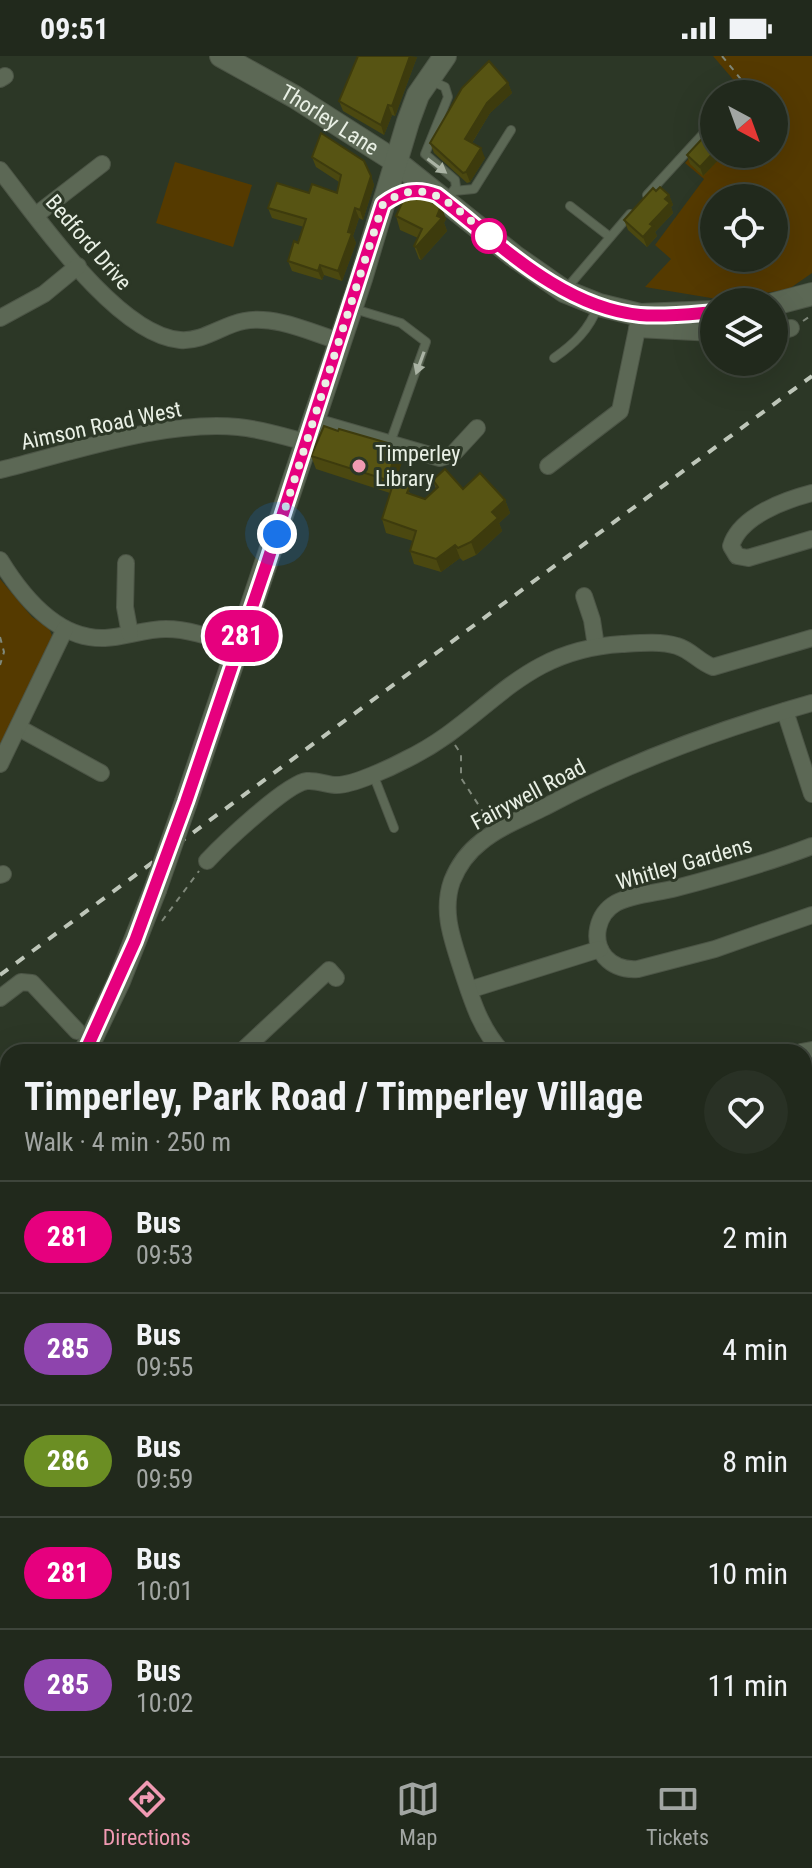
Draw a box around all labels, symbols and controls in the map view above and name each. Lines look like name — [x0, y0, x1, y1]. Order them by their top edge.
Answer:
text: 09:51 — [40, 11, 109, 46]
street label: Thorley Lane — [276, 80, 383, 160]
north arrow — [700, 80, 788, 168]
map controls — [700, 80, 788, 376]
one-way arrow — [427, 157, 447, 173]
button: locate — [700, 184, 788, 272]
street label: Bedford Drive — [41, 190, 137, 295]
unlabelled marker — [472, 219, 506, 253]
button: layers — [700, 288, 788, 376]
one-way arrow — [413, 351, 426, 375]
street label: Aimson Road West — [18, 396, 184, 455]
place label: Timperley Library — [375, 441, 460, 491]
marker: Timperley Library — [350, 457, 368, 475]
your location — [257, 514, 297, 554]
line badge: 281 — [196, 610, 288, 662]
text: 281 — [221, 619, 263, 652]
street label: Fairywell Road — [467, 754, 590, 835]
street label: Whitley Gardens — [613, 832, 755, 895]
button: heart — [704, 1070, 788, 1154]
text: Timperley, Park Road / Timperley Village — [24, 1075, 643, 1119]
text: Walk · 4 min · 250 m — [24, 1127, 231, 1157]
text: Bus — [136, 1205, 181, 1240]
text: 281 — [47, 1220, 89, 1253]
text: 2 min — [722, 1220, 788, 1255]
text: 09:53 — [136, 1240, 193, 1270]
text: Bus — [136, 1317, 181, 1352]
text: 285 — [47, 1332, 89, 1365]
text: 4 min — [722, 1332, 788, 1367]
text: 09:55 — [136, 1352, 193, 1382]
text: Bus — [136, 1429, 181, 1464]
text: 286 — [47, 1444, 89, 1477]
text: 8 min — [722, 1444, 788, 1479]
text: 09:59 — [136, 1464, 193, 1494]
text: Bus — [136, 1541, 181, 1576]
text: 281 — [47, 1556, 89, 1589]
text: 10 min — [707, 1556, 788, 1591]
text: 10:01 — [136, 1576, 193, 1606]
text: Bus — [136, 1653, 181, 1688]
text: 285 — [47, 1668, 89, 1701]
text: 11 min — [707, 1668, 788, 1703]
text: 10:02 — [136, 1688, 193, 1718]
tab: Directions — [103, 1777, 191, 1850]
tab: Map — [396, 1777, 440, 1850]
tab: Tickets — [646, 1777, 709, 1850]

